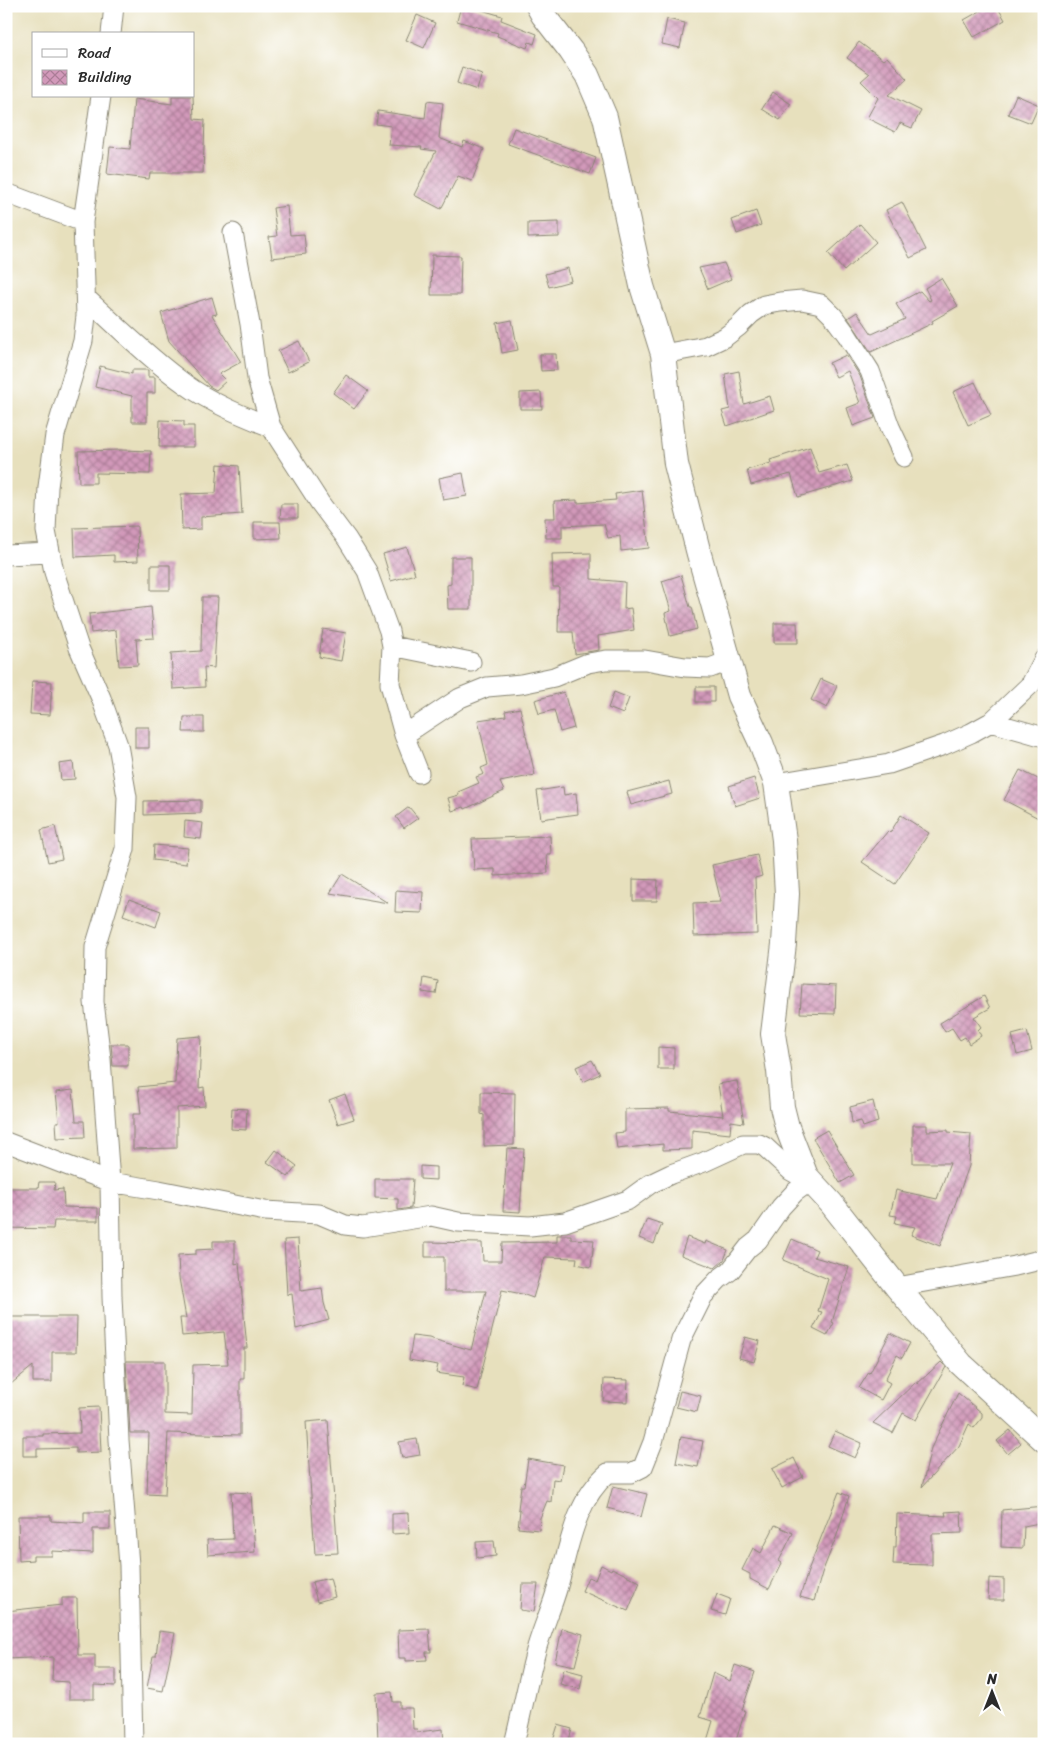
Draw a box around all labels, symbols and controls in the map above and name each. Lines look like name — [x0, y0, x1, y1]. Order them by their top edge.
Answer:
legend — [32, 32, 195, 98]
text: Road — [78, 40, 111, 66]
text: Building — [78, 64, 132, 90]
text: N — [986, 1667, 997, 1692]
north arrow — [968, 1668, 1018, 1718]

